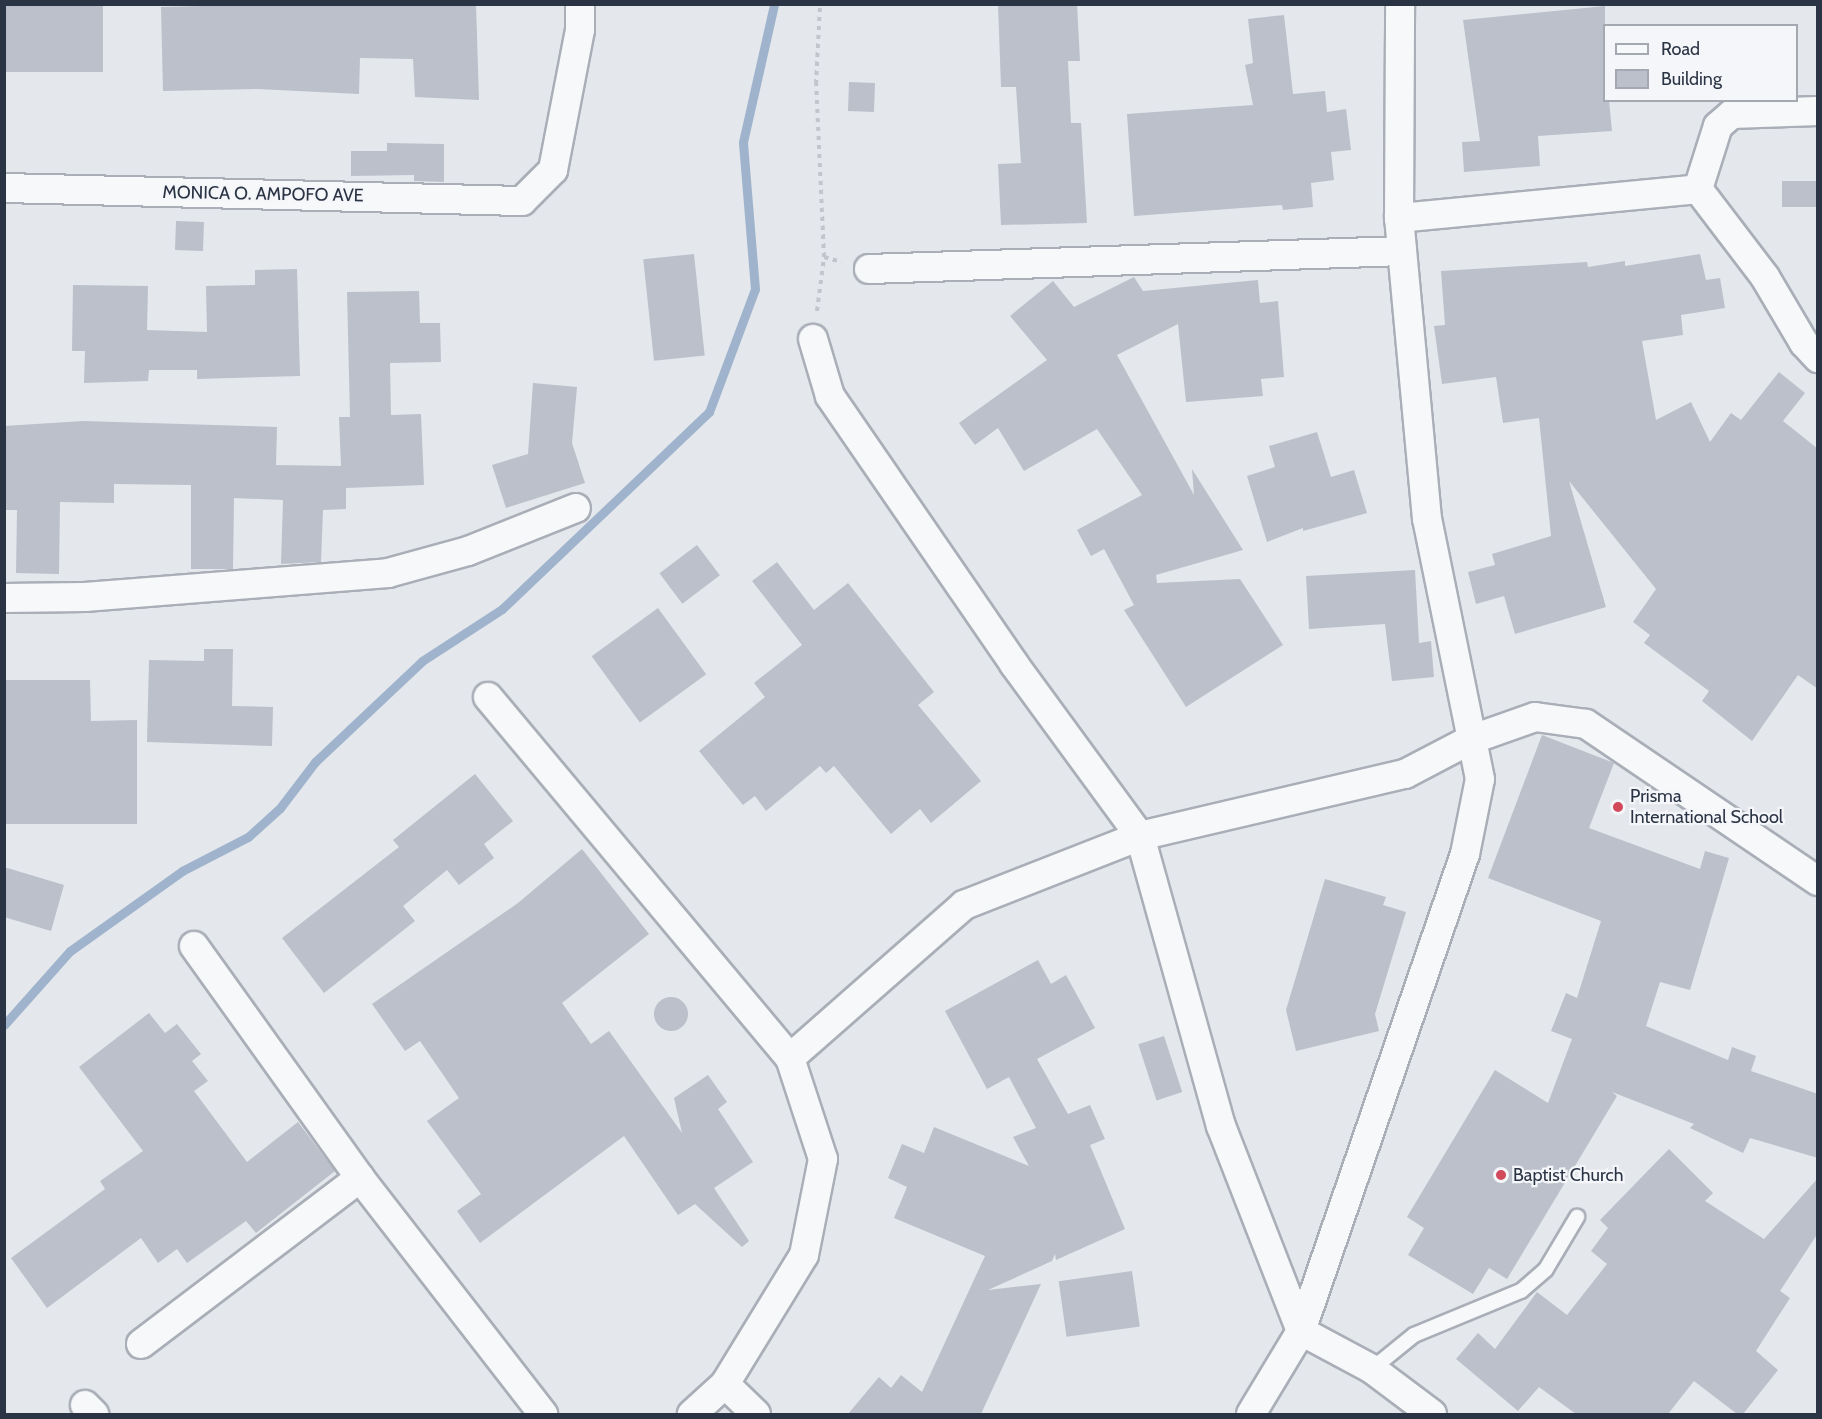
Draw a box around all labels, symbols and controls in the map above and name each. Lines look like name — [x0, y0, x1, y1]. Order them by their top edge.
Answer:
legend — [1603, 24, 1798, 102]
text: Road — [1661, 38, 1700, 60]
text: Building — [1661, 68, 1722, 90]
street label: MONICA O. AMPOFO AVE — [162, 181, 364, 207]
place label: Prisma International School — [1630, 786, 1783, 828]
marker: Prisma International School — [1611, 800, 1625, 814]
place label: Baptist Church — [1513, 1164, 1623, 1186]
marker: Baptist Church — [1494, 1168, 1508, 1182]

